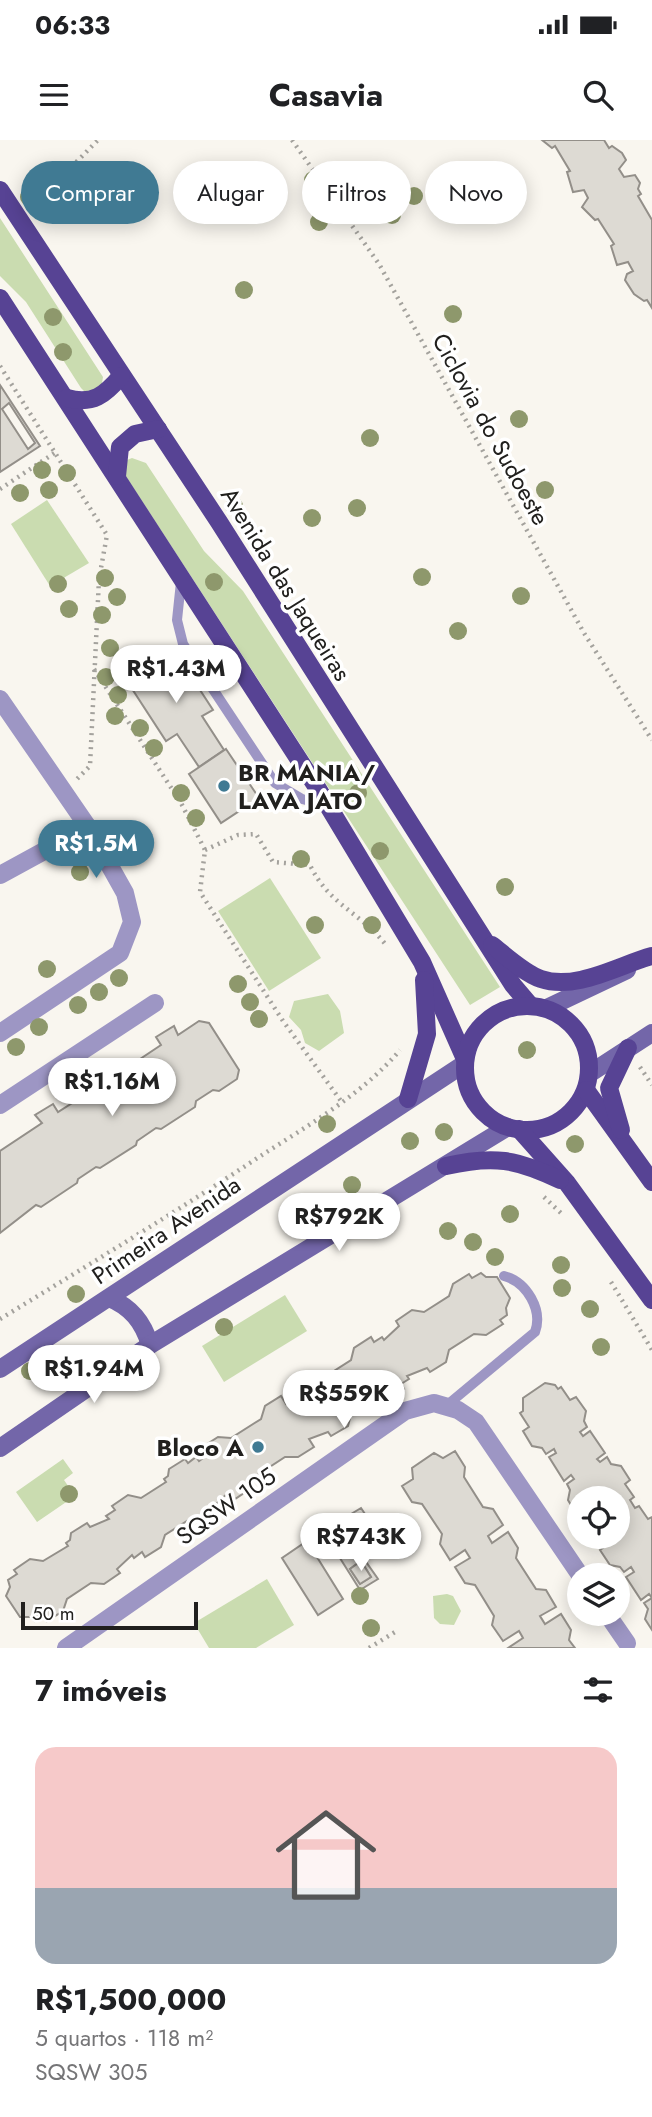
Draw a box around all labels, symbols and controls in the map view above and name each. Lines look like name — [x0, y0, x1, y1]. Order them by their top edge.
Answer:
text: 06:33 — [35, 6, 110, 44]
text: Casavia — [269, 72, 383, 118]
icon: menu — [35, 76, 73, 114]
icon: search — [579, 76, 617, 114]
chip: Comprar — [21, 161, 159, 224]
chip: Alugar — [173, 161, 288, 224]
chip: Filtros — [302, 161, 411, 224]
chip: Novo — [425, 161, 527, 224]
street label: Ciclovia do Sudoeste — [424, 327, 558, 531]
street label: Avenida das Jaqueiras — [212, 481, 360, 687]
pin: R$1.43M — [111, 645, 241, 705]
text: R$1.43M — [126, 651, 226, 685]
place label: BR MANIA/ LAVA JATO — [238, 755, 376, 818]
marker: BR MANIA/ LAVA JATO — [216, 778, 232, 794]
pin: R$1.5M — [39, 820, 153, 880]
text: R$1.5M — [54, 826, 138, 860]
pin: R$1.16M — [47, 1058, 177, 1118]
text: R$1.16M — [64, 1064, 160, 1098]
street label: Primeira Avenida — [85, 1167, 247, 1293]
pin: R$792K — [282, 1194, 396, 1253]
text: R$792K — [294, 1199, 384, 1233]
pin: R$1.94M — [29, 1346, 159, 1405]
text: R$1.94M — [44, 1351, 144, 1385]
pin: R$559K — [287, 1370, 401, 1430]
text: R$559K — [299, 1376, 389, 1410]
place label: Bloco A — [157, 1430, 244, 1465]
marker: Bloco A — [250, 1439, 266, 1455]
street label: SQSW 105 — [169, 1459, 283, 1553]
map controls — [567, 1486, 630, 1626]
button: locate — [567, 1486, 630, 1549]
pin: R$743K — [304, 1514, 418, 1573]
text: R$743K — [316, 1519, 406, 1553]
button: layers — [567, 1563, 630, 1626]
scale bar — [21, 1599, 198, 1631]
text: 50 m — [32, 1600, 75, 1627]
text: 7 imóveis — [35, 1669, 167, 1712]
icon: filters — [579, 1671, 617, 1709]
icon: home — [263, 1792, 389, 1918]
text: R$1,500,000 — [35, 1978, 226, 2021]
text: 5 quartos · 118 m² — [35, 2021, 213, 2055]
text: SQSW 305 — [35, 2055, 147, 2089]

